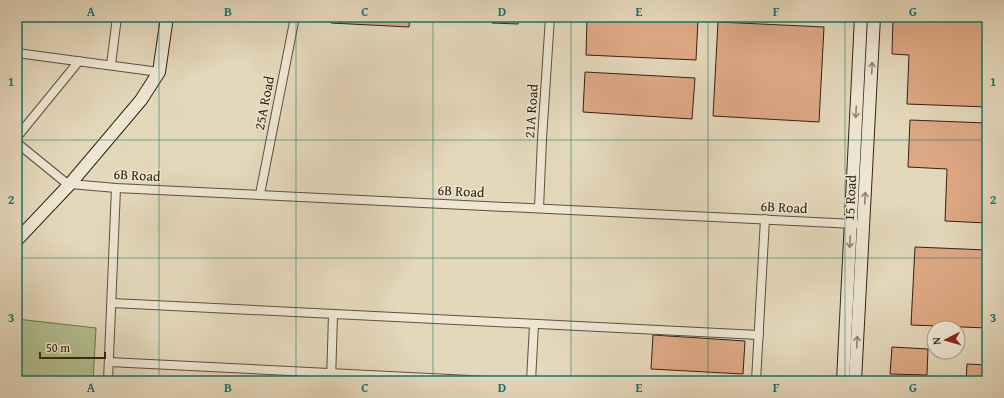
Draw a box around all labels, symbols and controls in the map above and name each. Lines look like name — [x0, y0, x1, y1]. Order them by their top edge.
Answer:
text: A — [87, 2, 96, 21]
text: B — [224, 2, 232, 21]
text: C — [361, 2, 369, 21]
text: D — [498, 2, 506, 21]
text: E — [636, 2, 643, 21]
text: F — [773, 2, 780, 21]
text: G — [909, 2, 917, 21]
one-way arrow — [868, 62, 876, 75]
text: 1 — [8, 72, 14, 91]
text: 1 — [990, 72, 996, 91]
street label: 25A Road — [249, 74, 279, 132]
street label: 21A Road — [519, 83, 543, 139]
one-way arrow — [852, 105, 860, 118]
street label: 6B Road — [113, 164, 162, 186]
street label: 15 Road — [839, 174, 861, 221]
street label: 6B Road — [437, 180, 486, 202]
text: 2 — [8, 190, 15, 209]
text: 2 — [990, 190, 997, 209]
one-way arrow — [862, 192, 869, 205]
street label: 6B Road — [760, 196, 809, 218]
one-way arrow — [846, 235, 853, 248]
text: 3 — [8, 308, 14, 327]
text: 3 — [990, 308, 996, 327]
north arrow — [926, 320, 966, 360]
scale bar — [40, 334, 105, 360]
one-way arrow — [854, 336, 861, 349]
text: N — [928, 336, 944, 346]
text: 50 m — [46, 339, 70, 356]
text: A — [87, 378, 96, 397]
text: B — [224, 378, 232, 397]
text: C — [361, 378, 369, 397]
text: D — [498, 378, 506, 397]
text: E — [636, 378, 643, 397]
text: F — [773, 378, 780, 397]
text: G — [909, 378, 917, 397]

